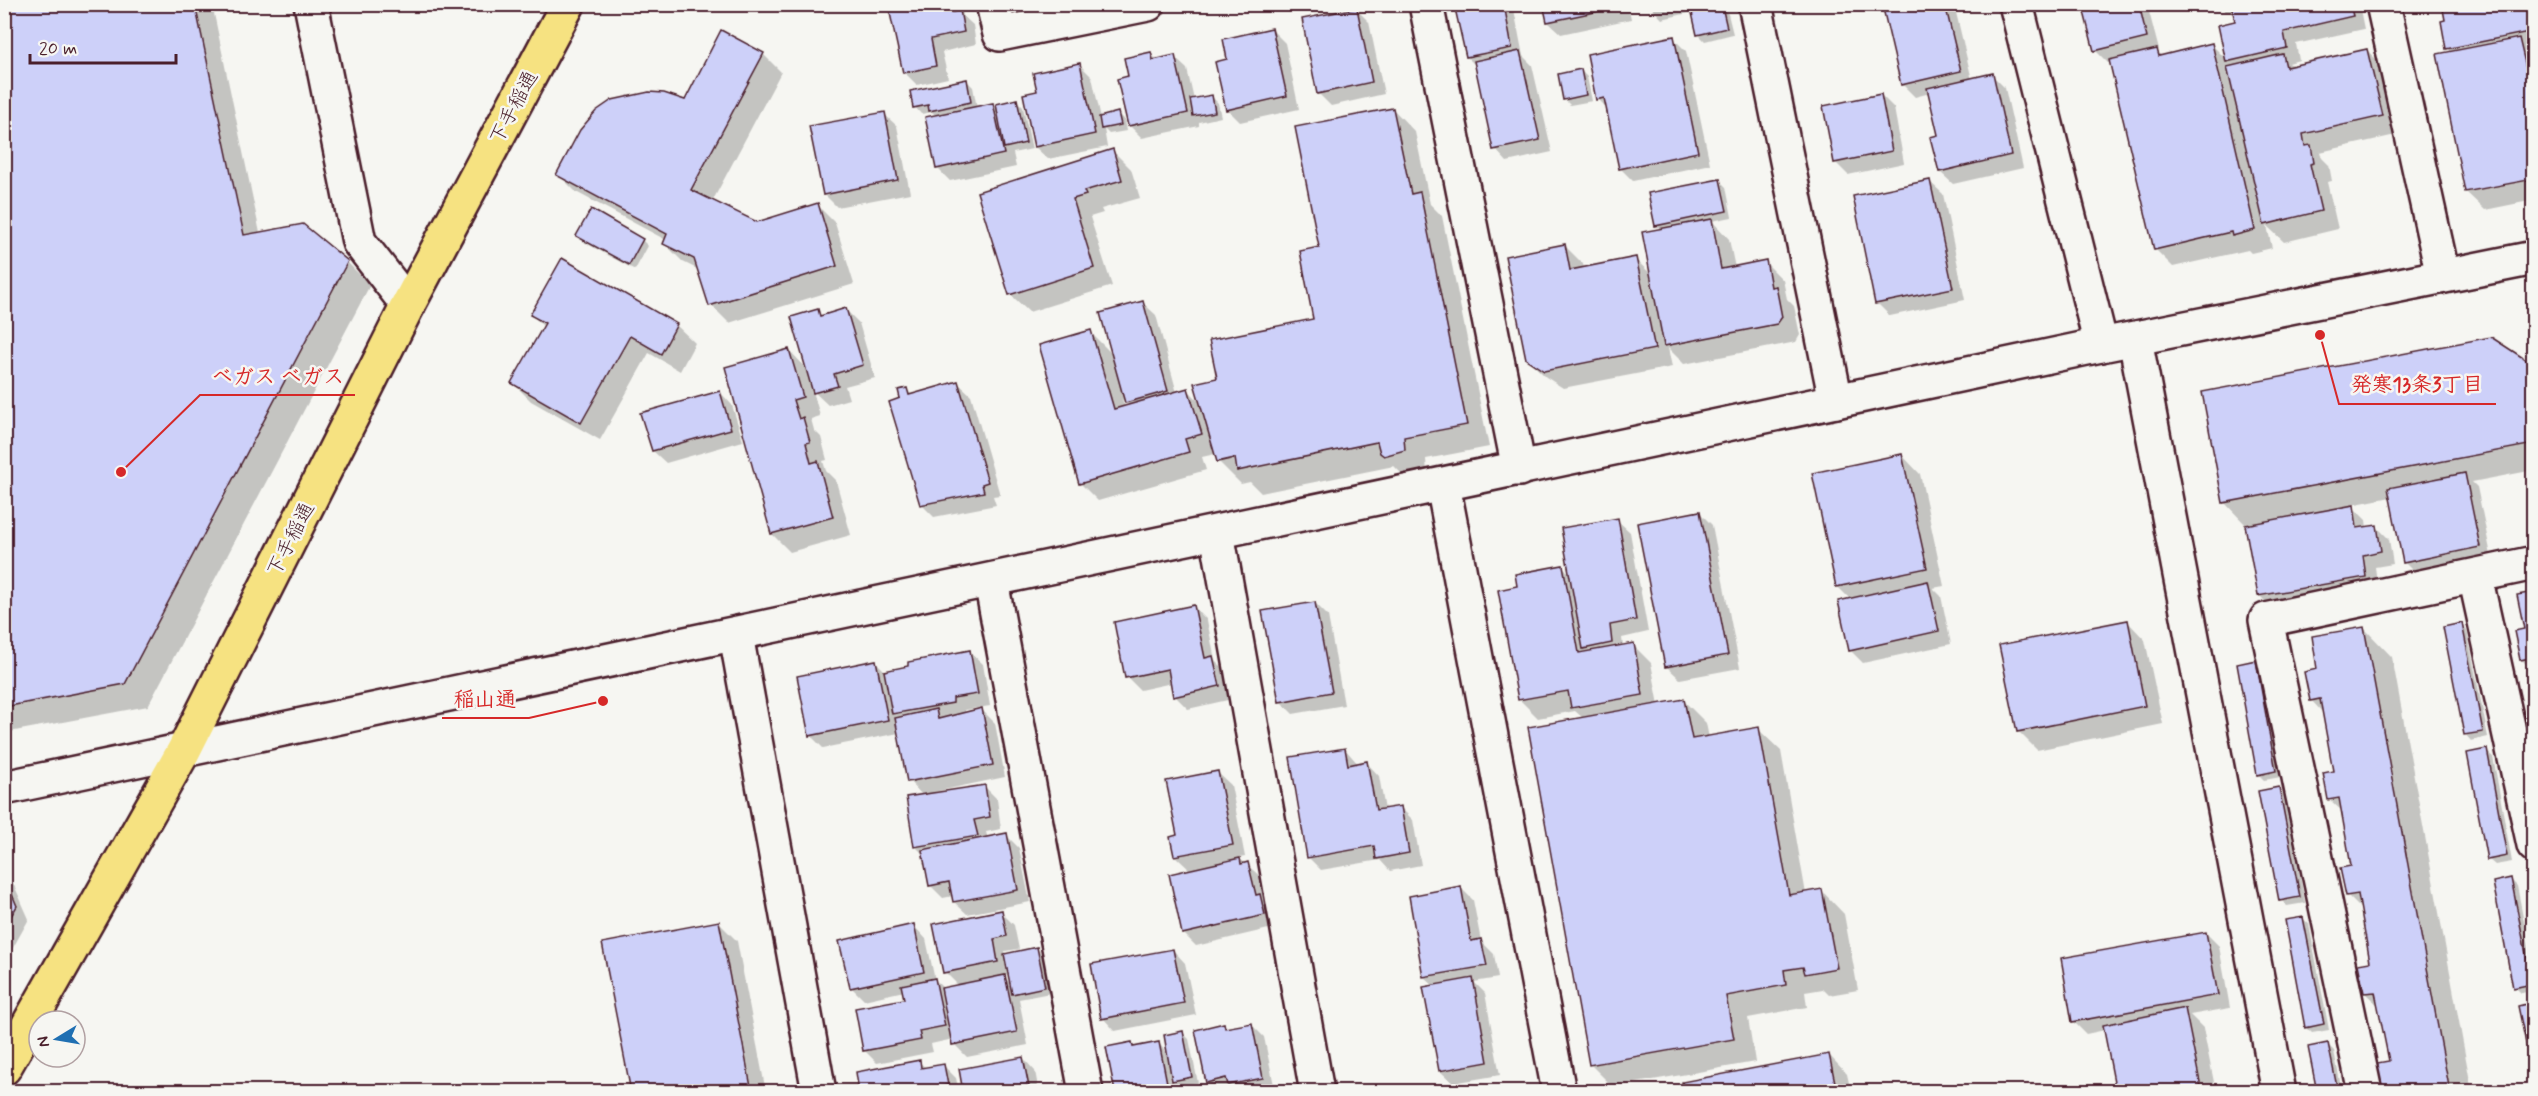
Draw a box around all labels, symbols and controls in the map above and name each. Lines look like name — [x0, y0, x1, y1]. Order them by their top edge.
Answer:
scale bar — [30, 27, 176, 65]
text: 20 m — [39, 37, 77, 61]
street label: 下手稲通 — [484, 66, 545, 149]
callout: ベガス ベガス — [200, 356, 355, 395]
text: ベガス ベガス — [212, 363, 344, 391]
callout: 発寒13条3丁目 — [2339, 365, 2496, 404]
text: 発寒13条3丁目 — [2351, 371, 2483, 399]
street label: 下手稲通 — [261, 498, 322, 581]
callout: 稲山通 — [442, 679, 529, 718]
text: 稲山通 — [454, 686, 517, 714]
north arrow — [27, 1009, 87, 1069]
text: N — [32, 1034, 55, 1049]

